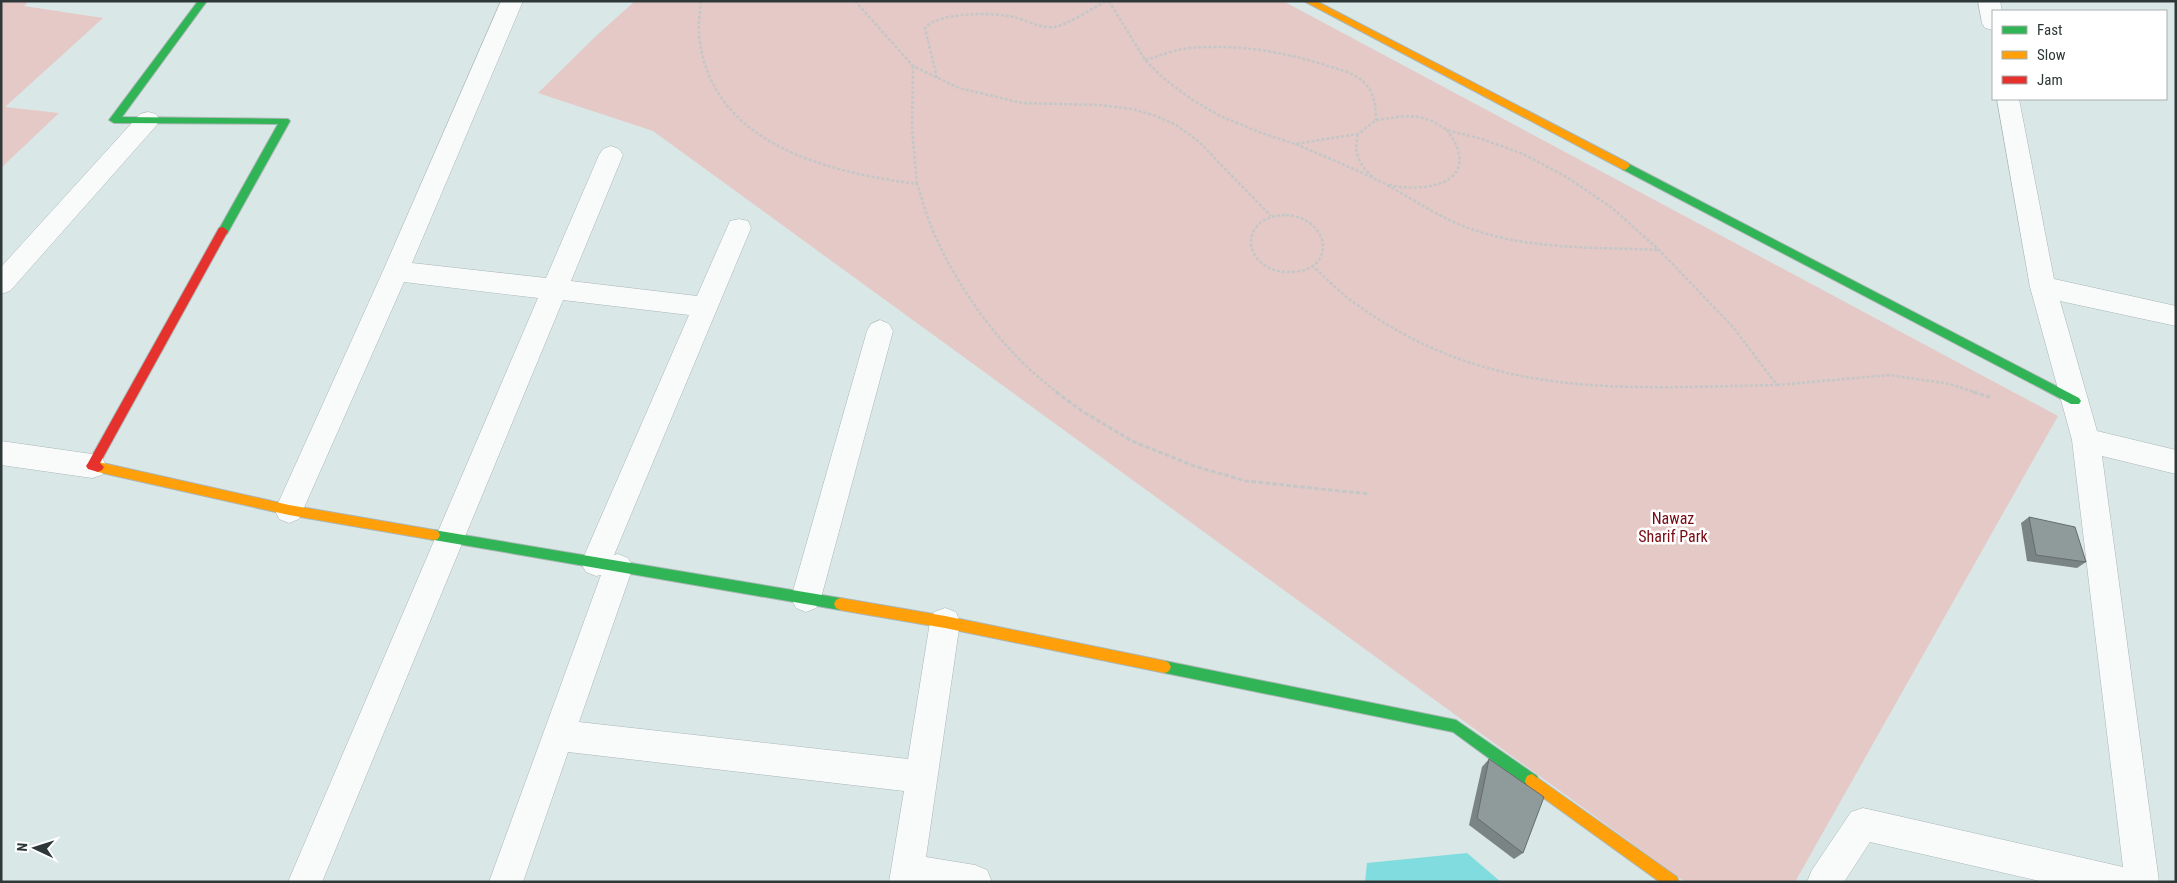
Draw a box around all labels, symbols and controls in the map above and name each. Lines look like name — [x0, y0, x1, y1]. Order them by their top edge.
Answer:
legend — [1992, 10, 2167, 100]
text: Fast — [2037, 21, 2062, 39]
text: Slow — [2037, 46, 2066, 64]
text: Jam — [2037, 71, 2063, 89]
park label: Nawaz Sharif Park — [1638, 509, 1709, 546]
north arrow — [10, 823, 60, 873]
text: N — [14, 842, 30, 852]

